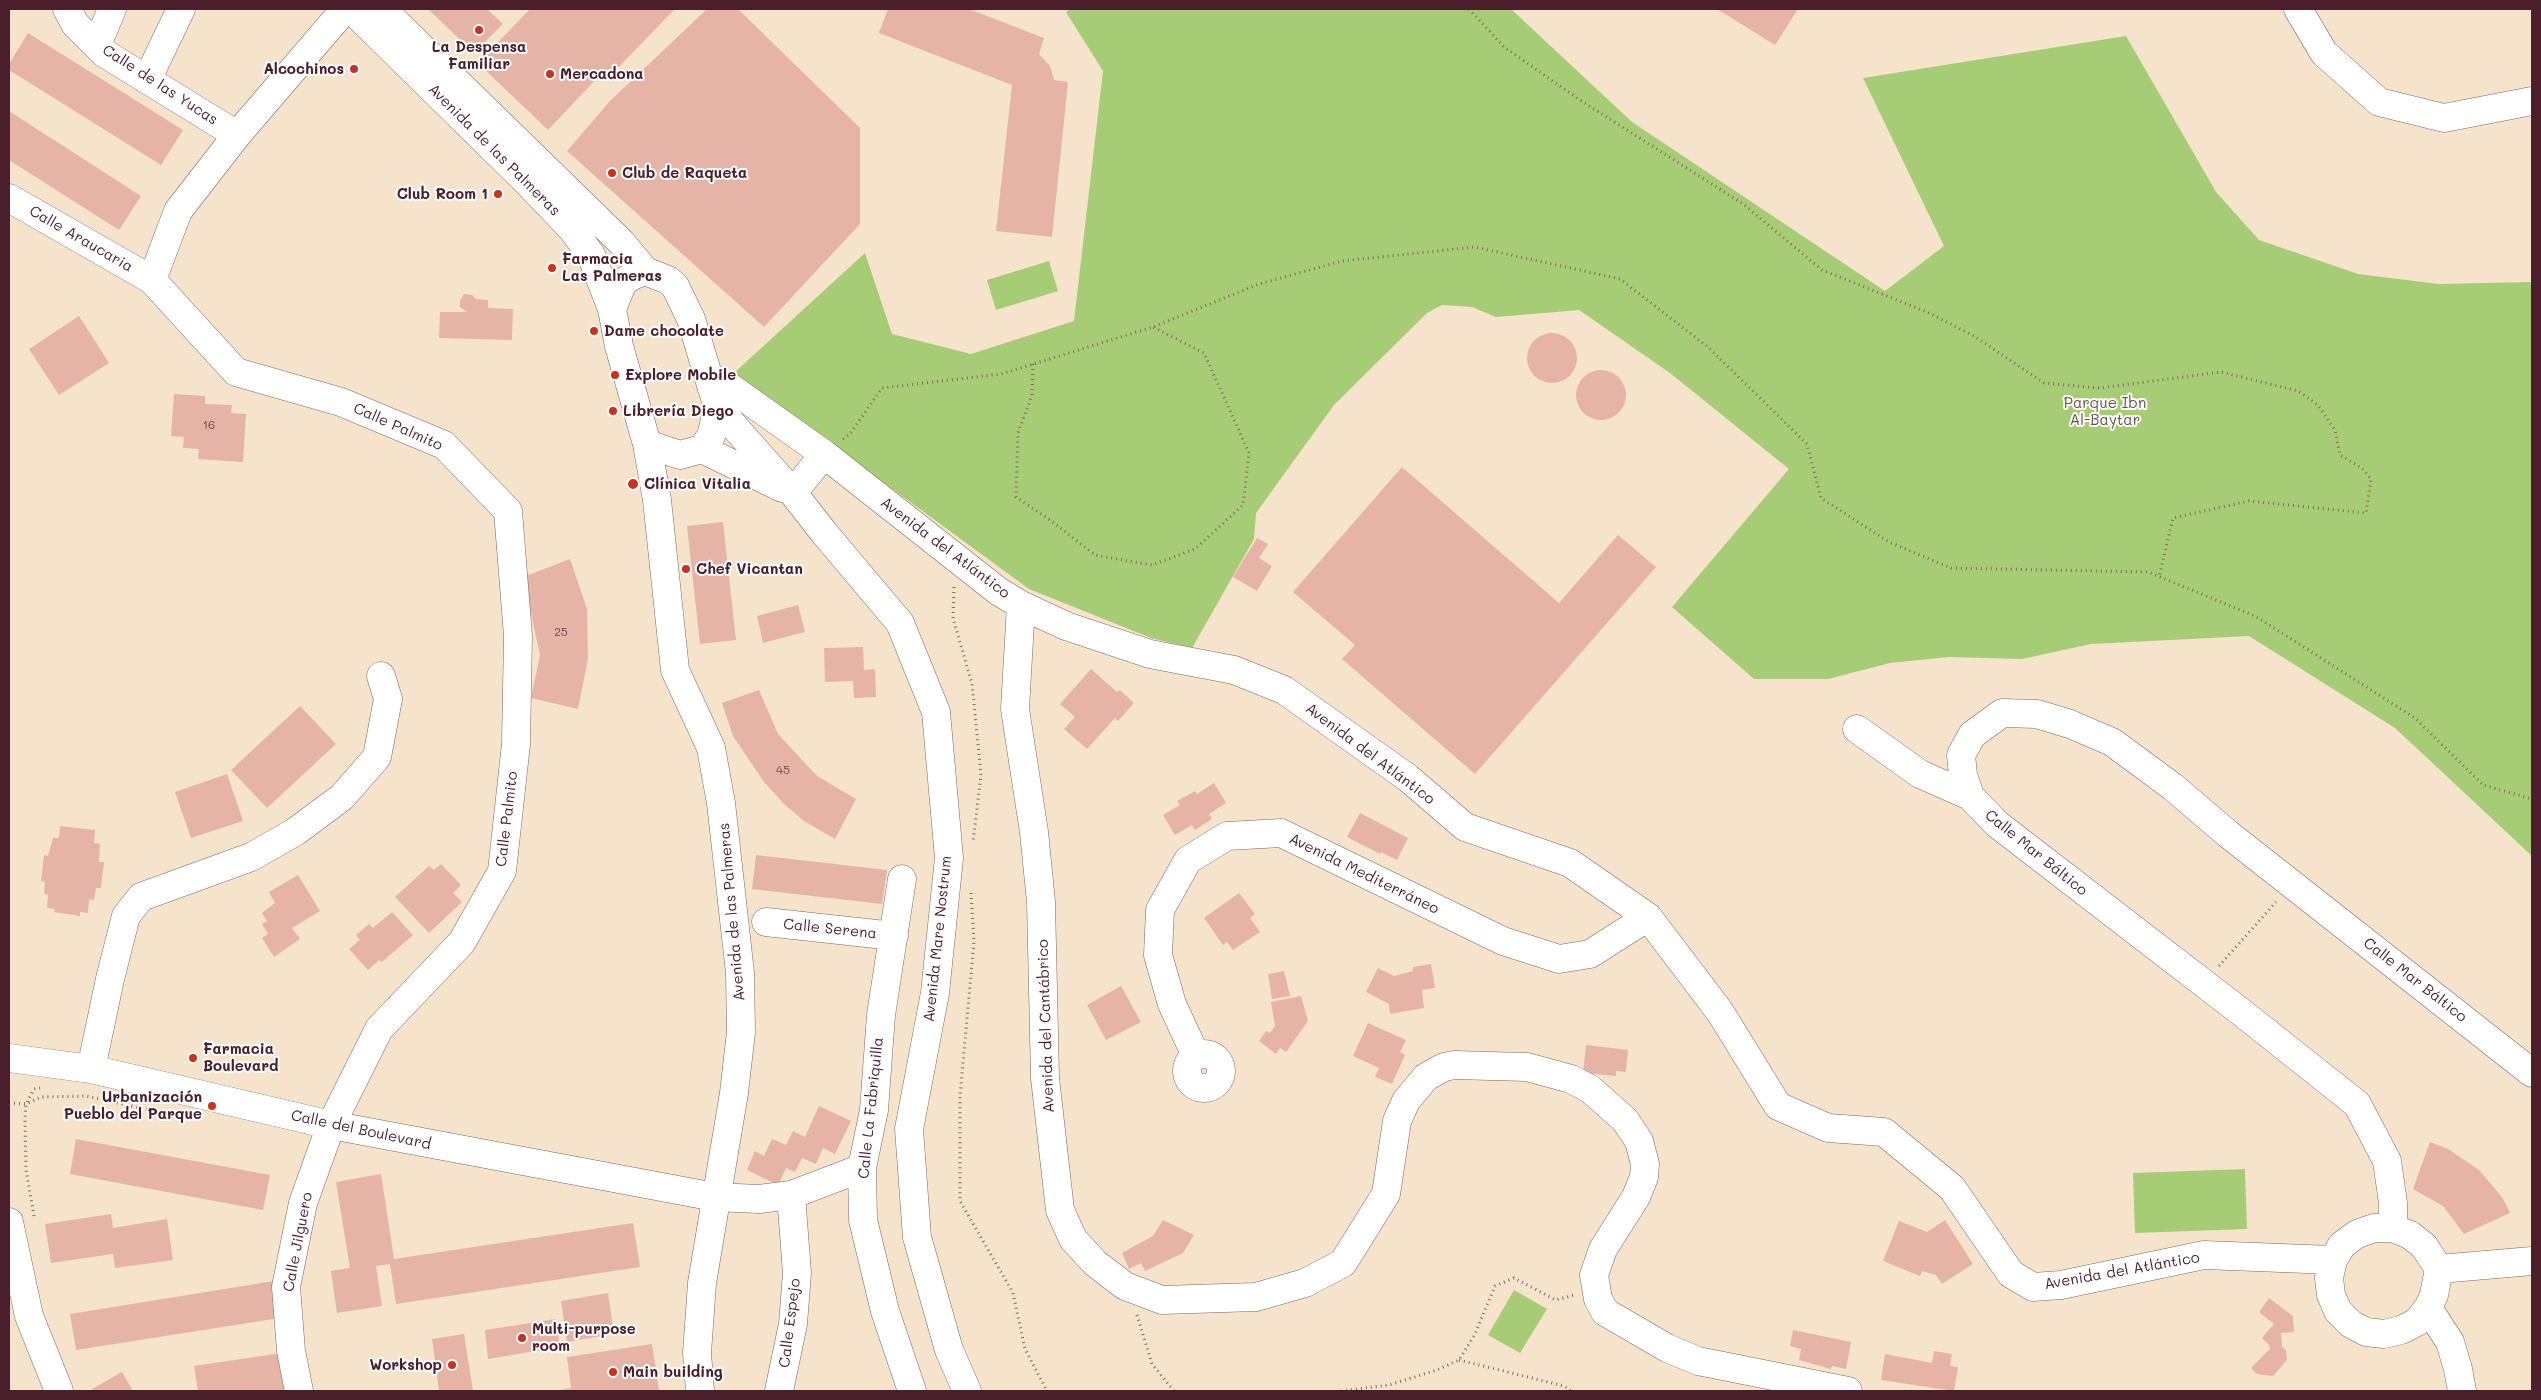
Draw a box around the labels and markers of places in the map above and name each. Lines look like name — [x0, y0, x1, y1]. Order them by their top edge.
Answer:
marker: La Despensa Familiar — [473, 24, 485, 36]
place label: La Despensa Familiar — [432, 38, 526, 73]
place label: Alcochinos — [263, 60, 344, 78]
marker: Alcochinos — [348, 63, 360, 75]
place label: Mercadona — [560, 65, 643, 83]
marker: Mercadona — [544, 68, 556, 80]
place label: Club de Raqueta — [622, 164, 747, 182]
marker: Club de Raqueta — [606, 167, 618, 179]
place label: Club Room 1 — [397, 185, 488, 203]
marker: Club Room 1 — [492, 188, 504, 200]
place label: Farmacia Las Palmeras — [562, 250, 662, 285]
marker: Farmacia Las Palmeras — [546, 262, 558, 274]
place label: Dame chocolate — [604, 322, 724, 340]
marker: Dame chocolate — [588, 325, 600, 337]
place label: Explore Mobile — [625, 366, 736, 384]
marker: Explore Mobile — [609, 369, 621, 381]
place label: Librería Diego — [623, 402, 734, 420]
marker: Librería Diego — [607, 405, 619, 417]
place label: Clínica Vitalia — [644, 475, 751, 493]
marker: Clínica Vitalia — [626, 477, 640, 491]
place label: Chef Vicantan — [696, 560, 803, 578]
marker: Chef Vicantan — [680, 563, 692, 575]
place label: Farmacia Boulevard — [203, 1040, 278, 1075]
marker: Farmacia Boulevard — [187, 1052, 199, 1064]
place label: Urbanización Pueblo del Parque — [64, 1088, 202, 1123]
marker: Urbanización Pueblo del Parque — [206, 1100, 218, 1112]
place label: Multi-purpose room — [532, 1320, 636, 1355]
marker: Multi-purpose room — [516, 1332, 528, 1344]
place label: Workshop — [369, 1356, 442, 1374]
marker: Workshop — [446, 1359, 458, 1371]
place label: Main building — [623, 1363, 723, 1381]
marker: Main building — [607, 1366, 619, 1378]

